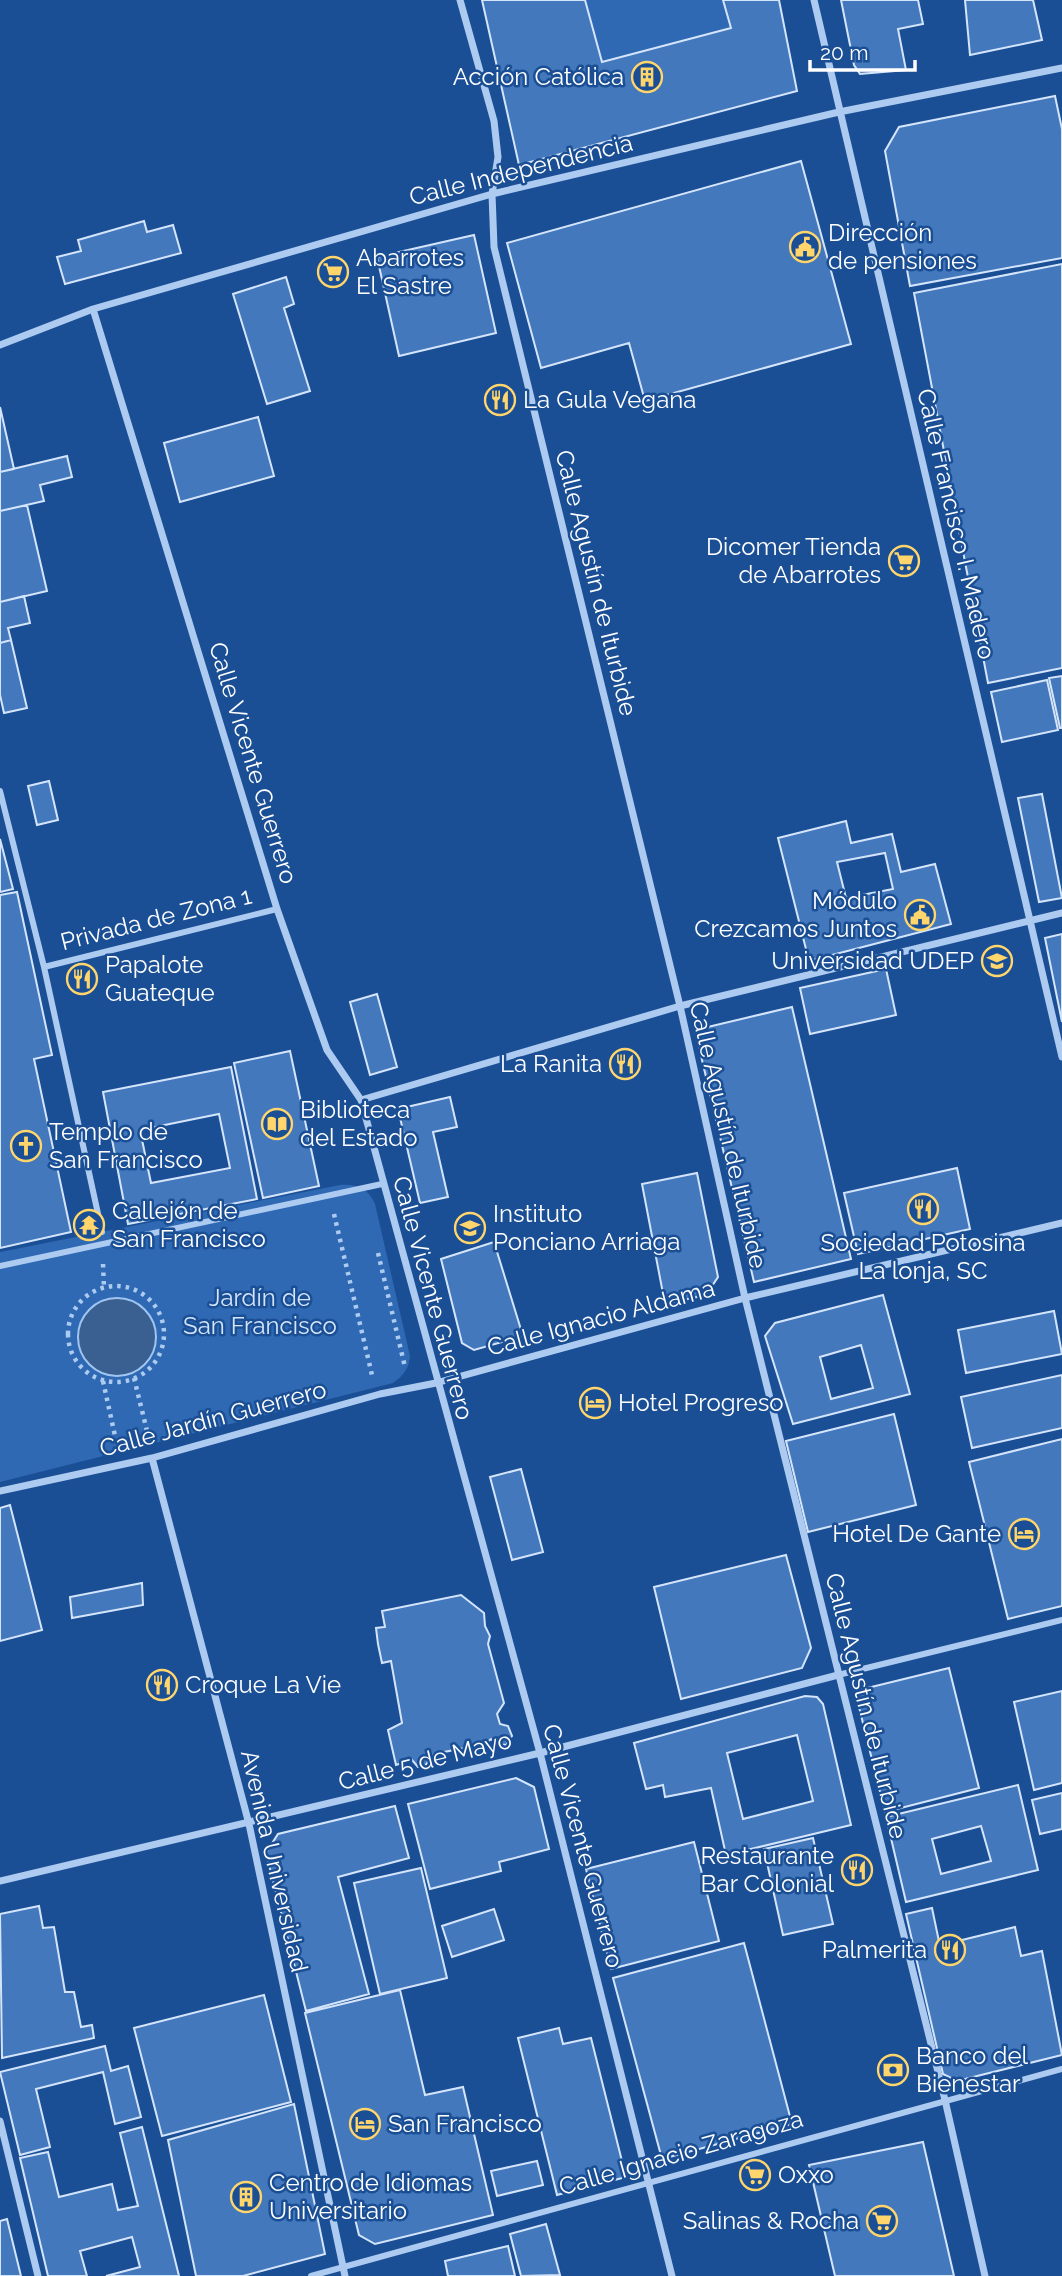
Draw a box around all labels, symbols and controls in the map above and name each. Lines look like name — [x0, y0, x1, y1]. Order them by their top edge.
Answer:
scale bar — [810, 28, 915, 72]
text: 20 m — [820, 40, 868, 65]
building icon: Acción Católica — [630, 60, 664, 94]
place label: Acción Católica — [453, 62, 624, 91]
street label: Calle Independencia — [406, 128, 636, 211]
place label: Dirección de pensiones — [828, 218, 977, 275]
public building icon: Dirección de pensiones — [788, 230, 822, 264]
place label: Abarrotes El Sastre — [356, 243, 464, 300]
supermarket icon: Abarrotes El Sastre — [316, 255, 350, 289]
restaurant icon: La Gula Vegana — [483, 383, 517, 417]
place label: La Gula Vegana — [523, 385, 696, 414]
street label: Calle Francisco I. Madero — [911, 386, 1002, 662]
street label: Calle Agustín de Iturbide — [549, 447, 644, 719]
place label: Dicomer Tienda de Abarrotes — [706, 532, 881, 589]
supermarket icon: Dicomer Tienda de Abarrotes — [887, 544, 921, 578]
street label: Calle Vicente Guerrero — [203, 639, 304, 887]
street label: Privada de Zona 1 — [57, 881, 254, 956]
place label: Módulo Crezcamos Juntos — [694, 886, 897, 943]
public building icon: Módulo Crezcamos Juntos — [903, 898, 937, 932]
school or university icon: Universidad UDEP — [980, 944, 1014, 978]
place label: Universidad UDEP — [771, 946, 974, 975]
place label: Papalote Guateque — [105, 950, 215, 1007]
restaurant icon: Papalote Guateque — [65, 962, 99, 996]
street label: Calle Agustín de Iturbide — [684, 999, 773, 1271]
restaurant icon: La Ranita — [608, 1047, 642, 1081]
place label: La Ranita — [500, 1049, 602, 1078]
place label: Biblioteca del Estado — [300, 1095, 417, 1152]
library icon: Biblioteca del Estado — [260, 1107, 294, 1141]
place label: Templo de San Francisco — [49, 1117, 203, 1174]
church icon: Templo de San Francisco — [9, 1129, 43, 1163]
street label: Calle Vicente Guerrero — [387, 1173, 480, 1423]
restaurant icon: Sociedad Potosina La lonja, SC — [906, 1192, 940, 1226]
place label: Callejón de San Francisco — [112, 1196, 266, 1253]
place label: Instituto Ponciano Arriaga — [493, 1199, 680, 1256]
temple icon: Callejón de San Francisco — [72, 1208, 106, 1242]
school or university icon: Instituto Ponciano Arriaga — [453, 1211, 487, 1245]
place label: Sociedad Potosina La lonja, SC — [820, 1228, 1026, 1285]
street label: Calle Ignacio Aldama — [484, 1273, 718, 1362]
park label: Jardín de San Francisco — [183, 1283, 337, 1340]
street label: Calle Jardín Guerrero — [96, 1374, 329, 1463]
hotel icon: Hotel Progreso — [578, 1386, 612, 1420]
place label: Hotel Progreso — [618, 1388, 784, 1417]
hotel icon: Hotel De Gante — [1007, 1517, 1041, 1551]
place label: Hotel De Gante — [832, 1519, 1001, 1548]
street label: Calle Agustín de Iturbide — [819, 1570, 914, 1842]
restaurant icon: Croque La Vie — [145, 1668, 179, 1702]
place label: Croque La Vie — [185, 1670, 341, 1699]
street label: Calle Vicente Guerrero — [537, 1721, 630, 1971]
street label: Calle 5 de Mayo — [335, 1725, 515, 1796]
street label: Avenida Universidad — [235, 1747, 314, 1975]
place label: Restaurante Bar Colonial — [700, 1841, 834, 1898]
restaurant icon: Restaurante Bar Colonial — [840, 1853, 874, 1887]
restaurant icon: Palmerita — [933, 1933, 967, 1967]
place label: Palmerita — [822, 1935, 927, 1964]
place label: Banco del Bienestar — [916, 2041, 1029, 2098]
bank icon: Banco del Bienestar — [876, 2053, 910, 2087]
street label: Calle Ignacio Zaragoza — [555, 2104, 806, 2201]
hotel icon: San Francisco — [348, 2107, 382, 2141]
place label: San Francisco — [388, 2109, 542, 2138]
supermarket icon: Oxxo — [738, 2158, 772, 2192]
place label: Oxxo — [778, 2160, 834, 2189]
place label: Centro de Idiomas Universitario — [269, 2168, 472, 2225]
building icon: Centro de Idiomas Universitario — [229, 2180, 263, 2214]
supermarket icon: Salinas & Rocha — [865, 2204, 899, 2238]
place label: Salinas & Rocha — [683, 2206, 859, 2235]

